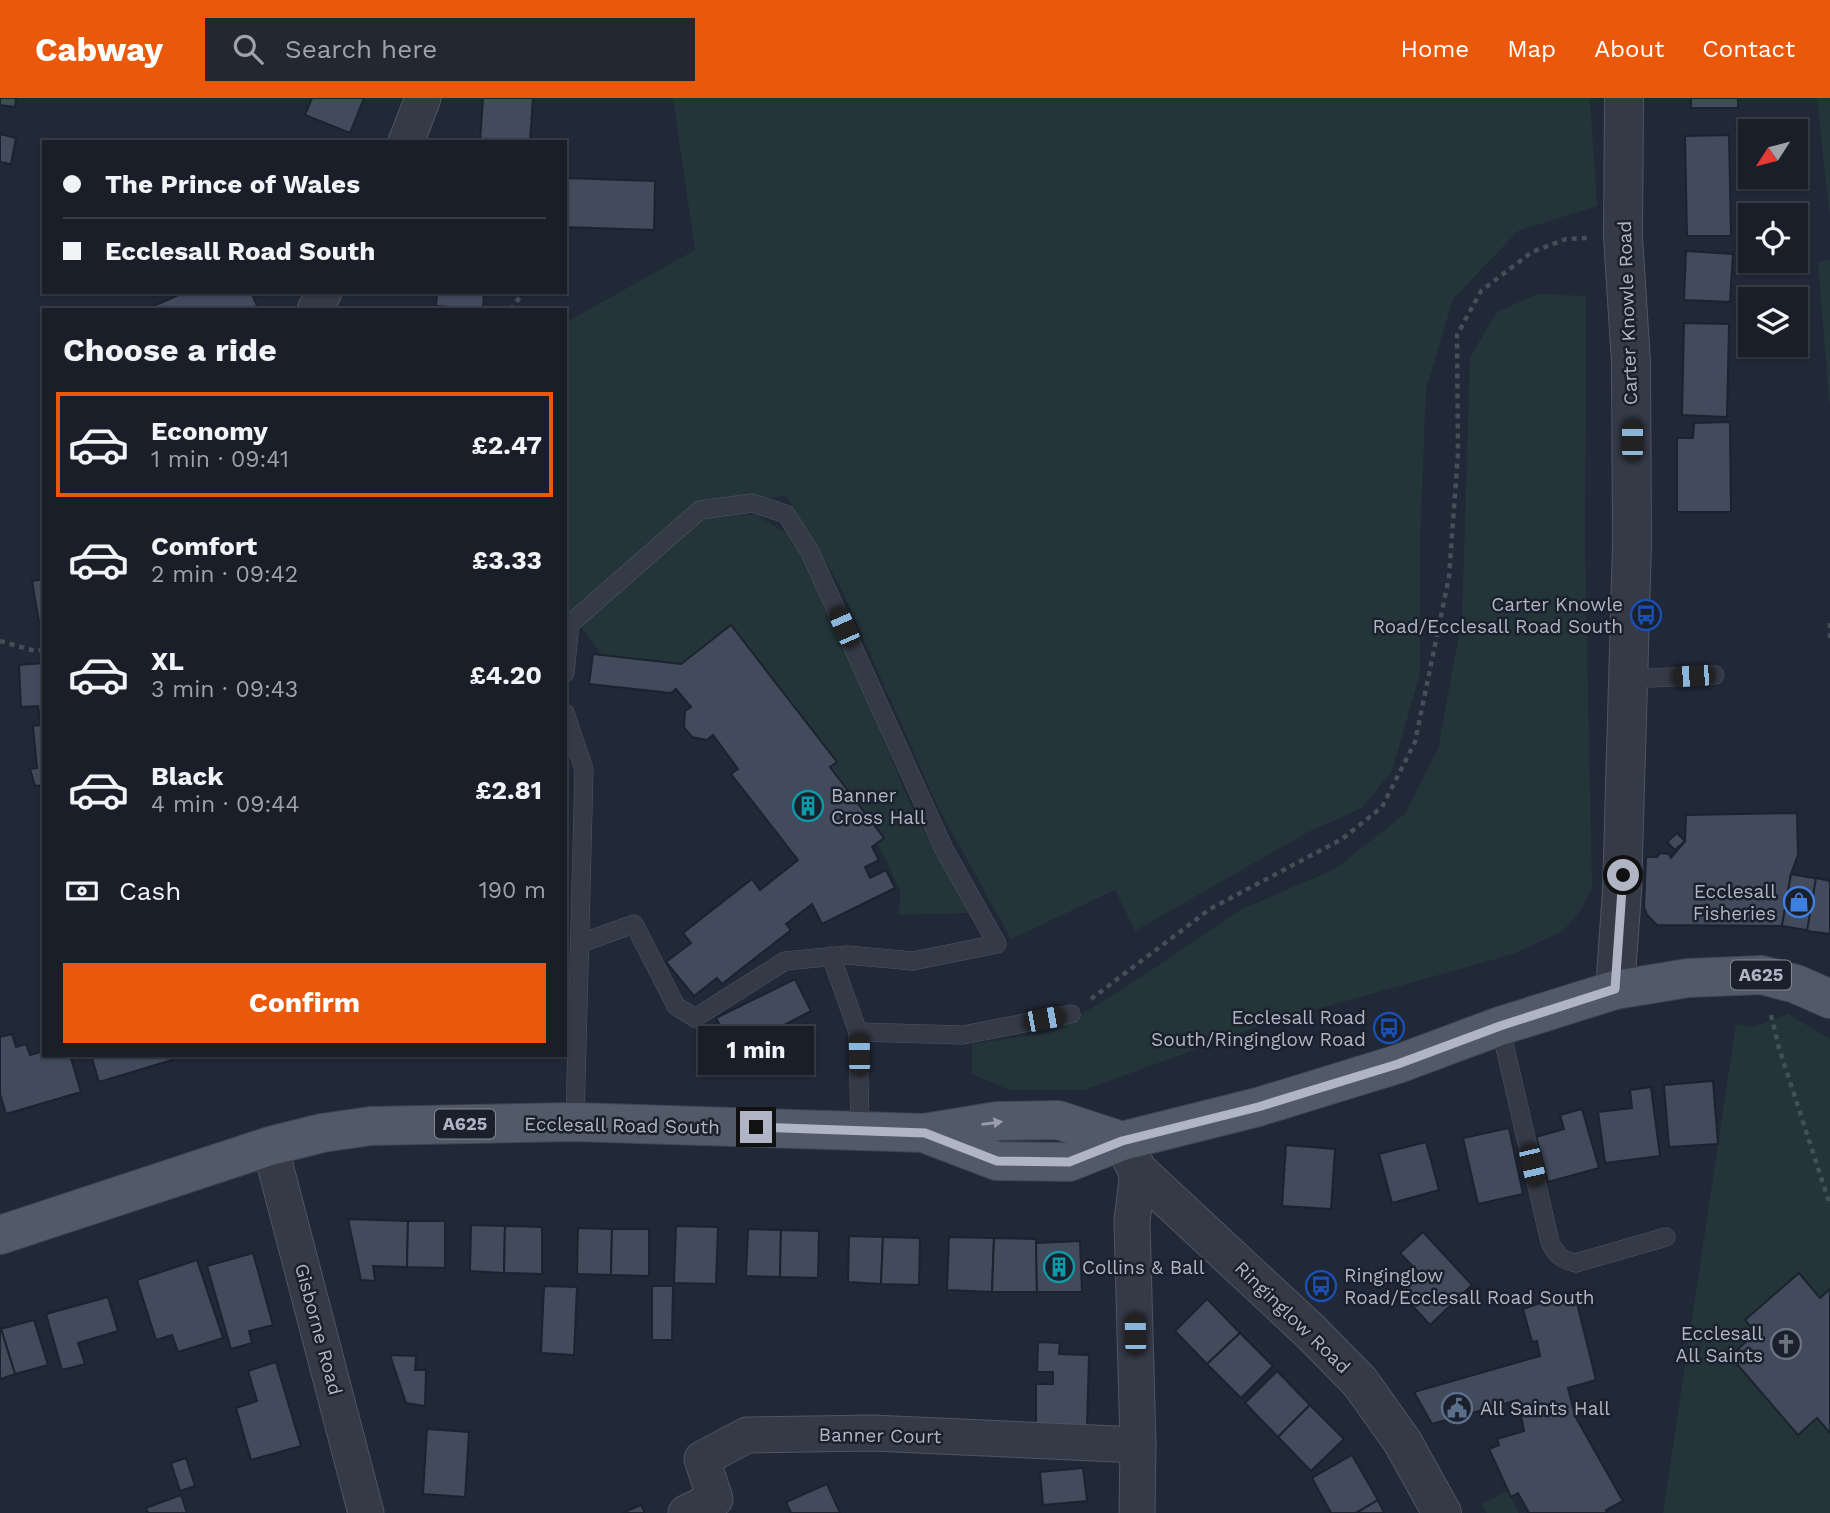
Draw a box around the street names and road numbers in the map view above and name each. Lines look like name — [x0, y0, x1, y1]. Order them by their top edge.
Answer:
street label: Carter Knowle Road — [1613, 220, 1642, 406]
road number: A625 — [1731, 960, 1791, 990]
road number: A625 — [435, 1110, 495, 1139]
street label: Ecclesall Road South — [524, 1112, 720, 1139]
street label: Ringinglow Road — [1230, 1256, 1355, 1378]
street label: Gisborne Road — [290, 1261, 347, 1398]
street label: Banner Court — [818, 1423, 942, 1448]

